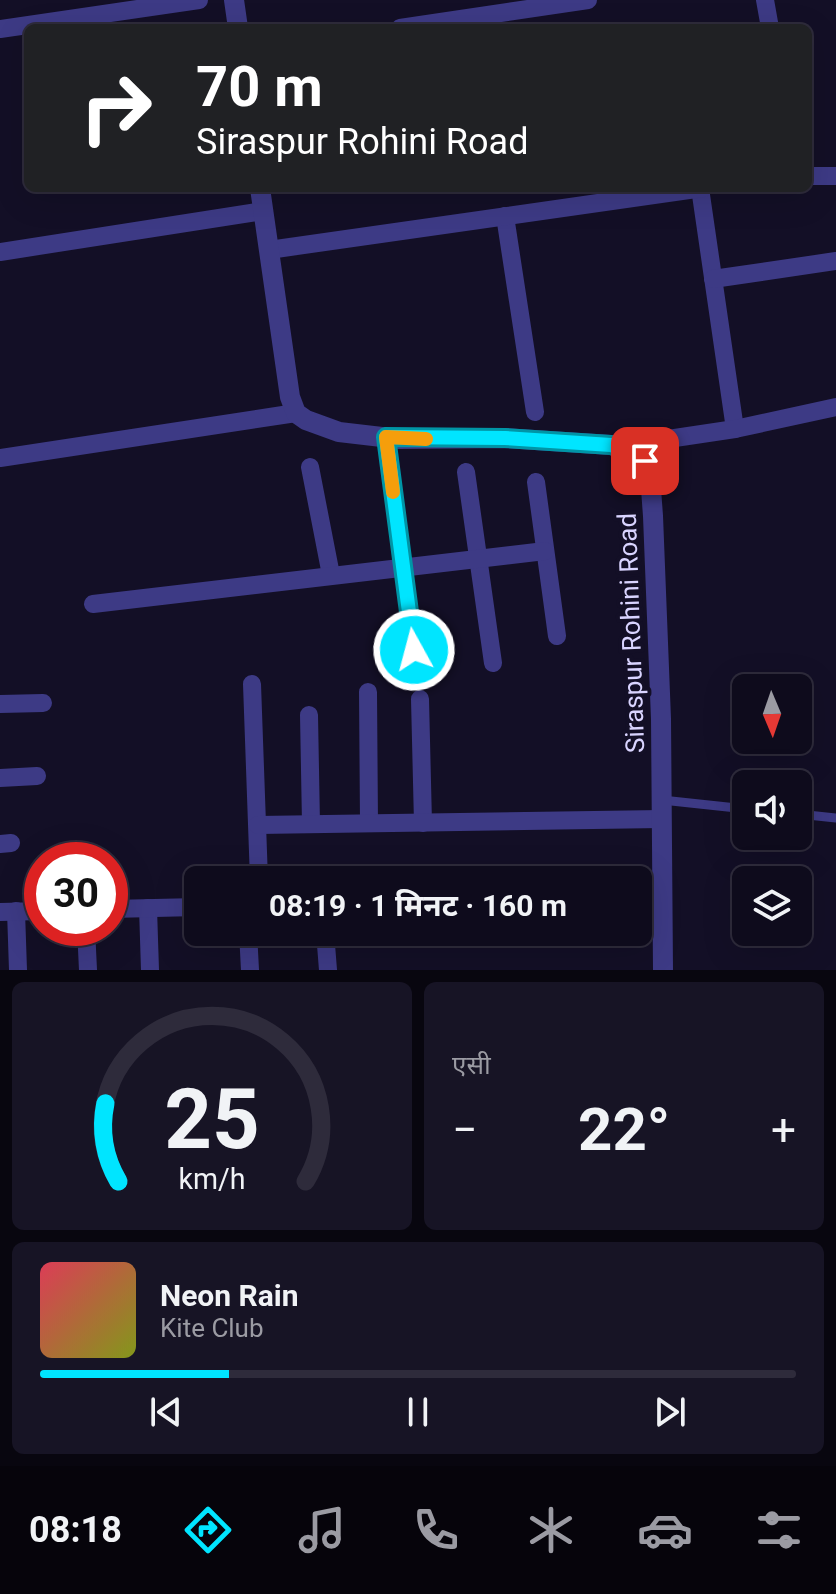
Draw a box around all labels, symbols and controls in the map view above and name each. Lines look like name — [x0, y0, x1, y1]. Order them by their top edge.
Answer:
text: 70 m — [196, 54, 323, 120]
icon: right — [64, 56, 168, 160]
text: Siraspur Rohini Road — [196, 121, 528, 163]
pin — [611, 427, 679, 495]
icon: arrive — [623, 439, 667, 483]
street label: Siraspur Rohini Road — [612, 513, 650, 753]
position arrow — [372, 608, 456, 692]
north arrow — [732, 674, 812, 754]
map controls — [732, 674, 812, 946]
button: sound — [732, 770, 812, 850]
speed limit sign: 30 — [24, 842, 128, 946]
button: layers — [732, 866, 812, 946]
text: 08:19 · 1 मिनट · 160 m — [269, 888, 567, 923]
text: एसी — [452, 1050, 491, 1080]
text: 25 — [164, 1071, 260, 1168]
text: 22° — [578, 1094, 670, 1165]
text: − — [452, 1104, 477, 1156]
text: + — [771, 1104, 796, 1156]
text: km/h — [178, 1162, 246, 1196]
text: Neon Rain — [160, 1278, 299, 1313]
text: Kite Club — [160, 1313, 264, 1343]
icon: previous — [144, 1390, 188, 1434]
icon: pause — [396, 1390, 440, 1434]
icon: next — [648, 1390, 692, 1434]
icon: directions — [180, 1502, 236, 1558]
icon: music — [294, 1502, 350, 1558]
icon: phone — [408, 1502, 464, 1558]
icon: climate — [523, 1502, 579, 1558]
icon: car — [637, 1502, 693, 1558]
icon: filters — [751, 1502, 807, 1558]
text: 08:18 — [29, 1509, 122, 1551]

